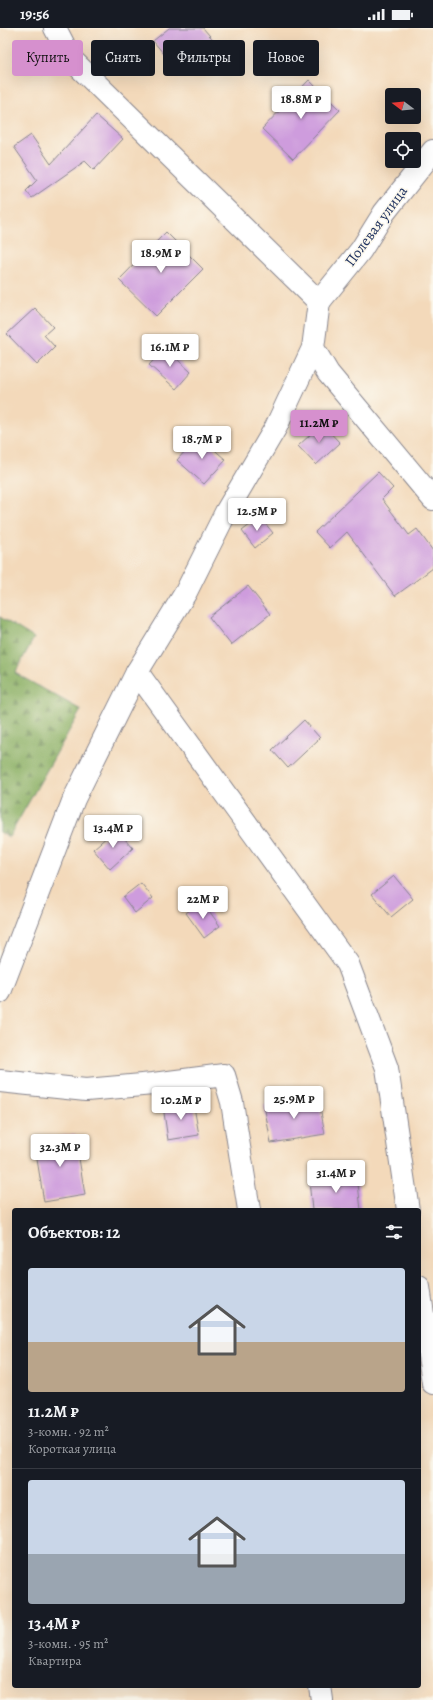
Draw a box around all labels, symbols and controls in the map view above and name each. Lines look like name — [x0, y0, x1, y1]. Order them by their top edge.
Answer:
text: 19:56 — [20, 4, 49, 24]
chip: Купить — [12, 40, 83, 76]
chip: Снять — [91, 40, 155, 76]
chip: Фильтры — [163, 40, 245, 76]
chip: Новое — [253, 40, 319, 76]
pin: 18.8M ₽ — [264, 86, 338, 120]
north arrow — [385, 88, 421, 124]
map controls — [385, 88, 421, 168]
text: 18.8M ₽ — [281, 90, 321, 107]
button: locate — [385, 132, 421, 168]
street label: Полевая улица — [340, 182, 412, 270]
pin: 18.9M ₽ — [124, 240, 198, 274]
text: 18.9M ₽ — [141, 244, 181, 261]
pin: 16.1M ₽ — [133, 334, 207, 368]
text: 16.1M ₽ — [151, 338, 189, 355]
pin: 11.2M ₽ — [282, 410, 356, 444]
text: 11.2M ₽ — [300, 414, 338, 431]
pin: 18.7M ₽ — [165, 426, 239, 460]
text: 18.7M ₽ — [182, 430, 222, 447]
pin: 12.5M ₽ — [220, 498, 294, 532]
text: 12.5M ₽ — [237, 502, 277, 519]
pin: 13.4M ₽ — [76, 815, 150, 849]
text: 13.4M ₽ — [93, 819, 133, 836]
pin: 22M ₽ — [175, 886, 231, 920]
text: 22M ₽ — [187, 890, 219, 907]
pin: 25.9M ₽ — [257, 1086, 331, 1120]
pin: 10.2M ₽ — [144, 1087, 218, 1121]
text: 25.9M ₽ — [273, 1090, 315, 1107]
text: 10.2M ₽ — [161, 1091, 201, 1108]
pin: 32.3M ₽ — [23, 1134, 97, 1168]
text: 32.3M ₽ — [40, 1138, 80, 1155]
pin: 31.4M ₽ — [299, 1160, 373, 1194]
text: 31.4M ₽ — [316, 1164, 356, 1181]
text: Объектов: 12 — [28, 1221, 120, 1244]
icon: filters — [383, 1221, 405, 1243]
icon: home — [181, 1294, 253, 1366]
text: 11.2M ₽ — [28, 1400, 79, 1423]
text: 3-комн. · 92 m² — [28, 1423, 109, 1440]
text: Короткая улица — [28, 1440, 116, 1457]
icon: home — [181, 1506, 253, 1578]
text: 13.4M ₽ — [28, 1612, 80, 1635]
text: 3-комн. · 95 m² — [28, 1635, 108, 1652]
text: Квартира — [28, 1652, 82, 1669]

